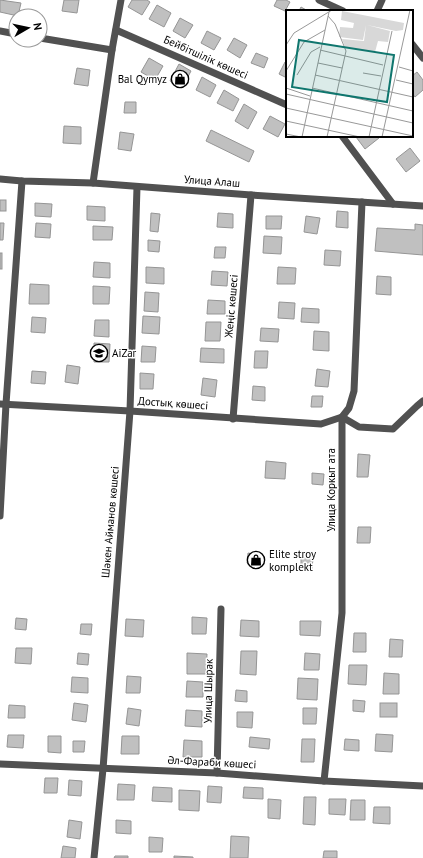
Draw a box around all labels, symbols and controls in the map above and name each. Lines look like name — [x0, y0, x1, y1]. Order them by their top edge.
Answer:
north arrow — [8, 8, 48, 48]
inset map — [286, 10, 413, 137]
text: N — [30, 22, 45, 31]
street label: Бейбітшілік көшесі — [162, 32, 251, 82]
shop icon: Bal Qymyz — [170, 69, 190, 89]
place label: Bal Qymyz — [118, 72, 167, 86]
street label: Улица Алаш — [184, 172, 240, 190]
street label: Жеңіс көшесі — [221, 274, 241, 339]
school or university icon: AiZar — [89, 343, 109, 363]
place label: AiZar — [112, 346, 137, 360]
street label: Достық көшесі — [137, 394, 209, 412]
street label: Улица Коркыт ата — [324, 448, 338, 532]
street label: Шәкен Айманов көшесі — [98, 465, 122, 579]
place label: Elite stroy komplekt — [269, 547, 317, 574]
shop icon: Elite stroy komplekt — [246, 550, 266, 570]
street label: Улица Шырак — [200, 658, 216, 723]
street label: Әл-Фараби көшесі — [167, 753, 257, 771]

